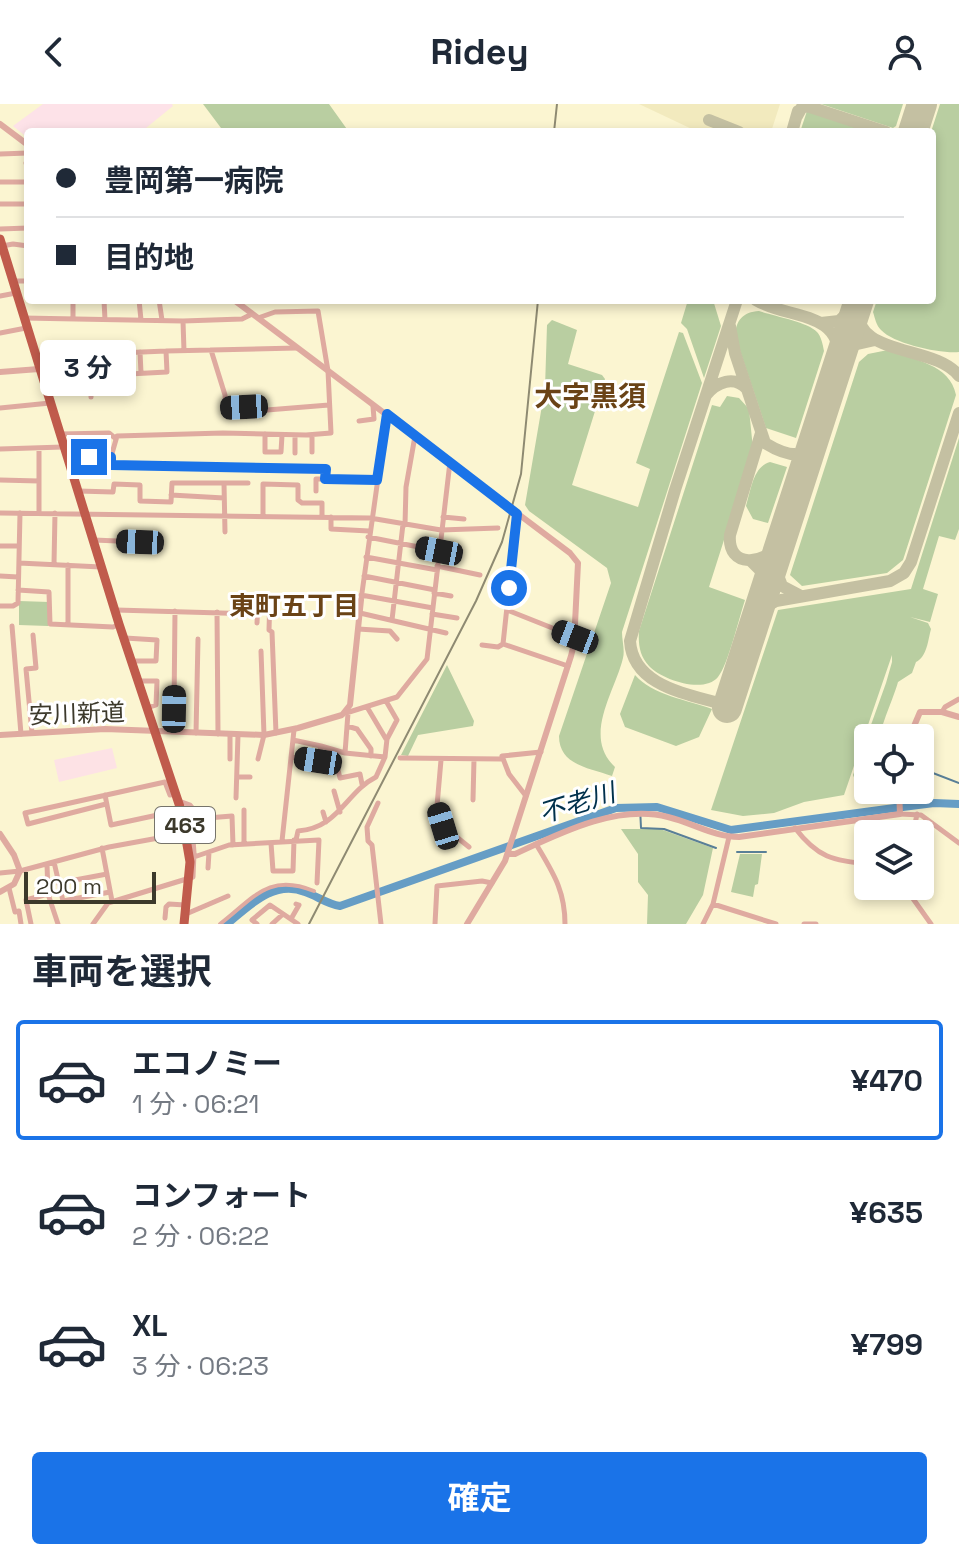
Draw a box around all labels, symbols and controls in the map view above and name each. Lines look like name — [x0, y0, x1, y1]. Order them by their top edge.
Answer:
text: Ridey — [430, 29, 529, 75]
icon: back — [32, 30, 76, 74]
icon: person — [883, 30, 927, 74]
text: 豊岡第一病院 — [104, 161, 284, 200]
text: 目的地 — [104, 238, 194, 277]
callout: 3 分 — [41, 341, 137, 397]
text: 3 分 — [64, 351, 112, 385]
district label: 大字黒須 — [534, 378, 646, 414]
car — [219, 394, 269, 420]
route end — [71, 439, 107, 475]
car — [116, 529, 164, 555]
car — [413, 535, 465, 567]
route start — [491, 570, 527, 606]
district label: 東町五丁目 — [229, 589, 359, 623]
car — [548, 617, 602, 657]
car — [162, 685, 186, 733]
street label: 安川新道 — [28, 696, 125, 731]
map controls — [854, 724, 934, 900]
button: locate — [854, 724, 934, 804]
car — [292, 745, 344, 777]
water label: 不老川 — [535, 774, 622, 831]
car — [425, 800, 461, 852]
road number: 463 — [155, 807, 215, 843]
button: layers — [854, 820, 934, 900]
scale bar — [24, 868, 156, 904]
text: 200 m — [36, 872, 102, 900]
text: 車両を選択 — [32, 949, 212, 995]
icon: car — [36, 1044, 108, 1116]
text: エコノミー — [132, 1044, 282, 1083]
text: ¥470 — [851, 1061, 923, 1100]
text: 1 分 · 06:21 — [132, 1087, 259, 1121]
icon: car — [36, 1176, 108, 1248]
text: コンフォート — [132, 1176, 311, 1215]
text: ¥635 — [850, 1193, 923, 1232]
text: 2 分 · 06:22 — [132, 1219, 269, 1253]
text: XL — [132, 1306, 168, 1345]
icon: car — [36, 1308, 108, 1380]
text: ¥799 — [851, 1325, 923, 1364]
text: 3 分 · 06:23 — [132, 1349, 269, 1383]
button: 確定 — [32, 1452, 927, 1544]

